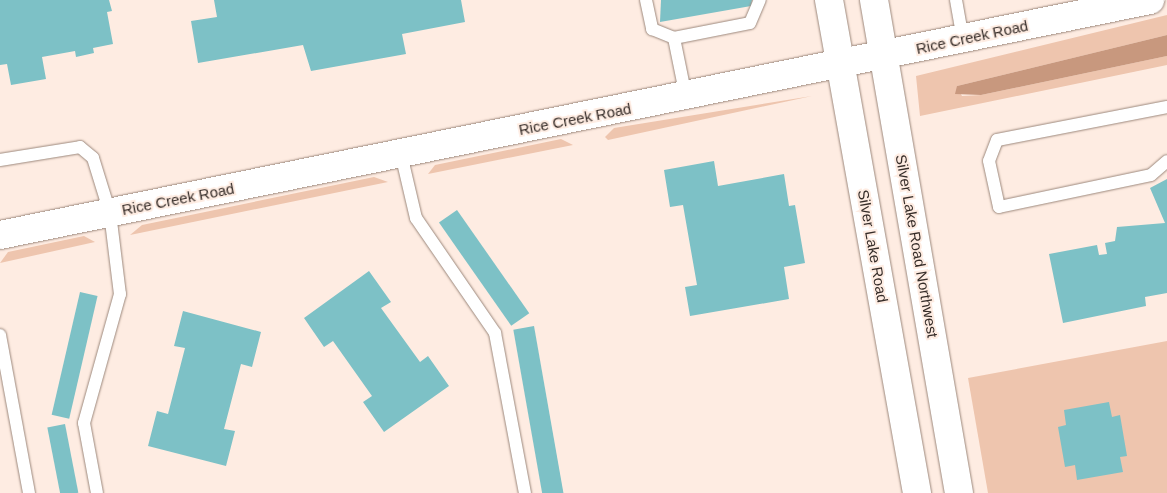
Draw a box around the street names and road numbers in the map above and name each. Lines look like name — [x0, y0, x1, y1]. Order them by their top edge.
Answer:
street label: Rice Creek Road — [914, 16, 1030, 58]
street label: Rice Creek Road — [517, 99, 633, 139]
street label: Silver Lake Road Northwest — [892, 153, 942, 339]
street label: Rice Creek Road — [120, 179, 236, 219]
street label: Silver Lake Road — [854, 188, 892, 304]

